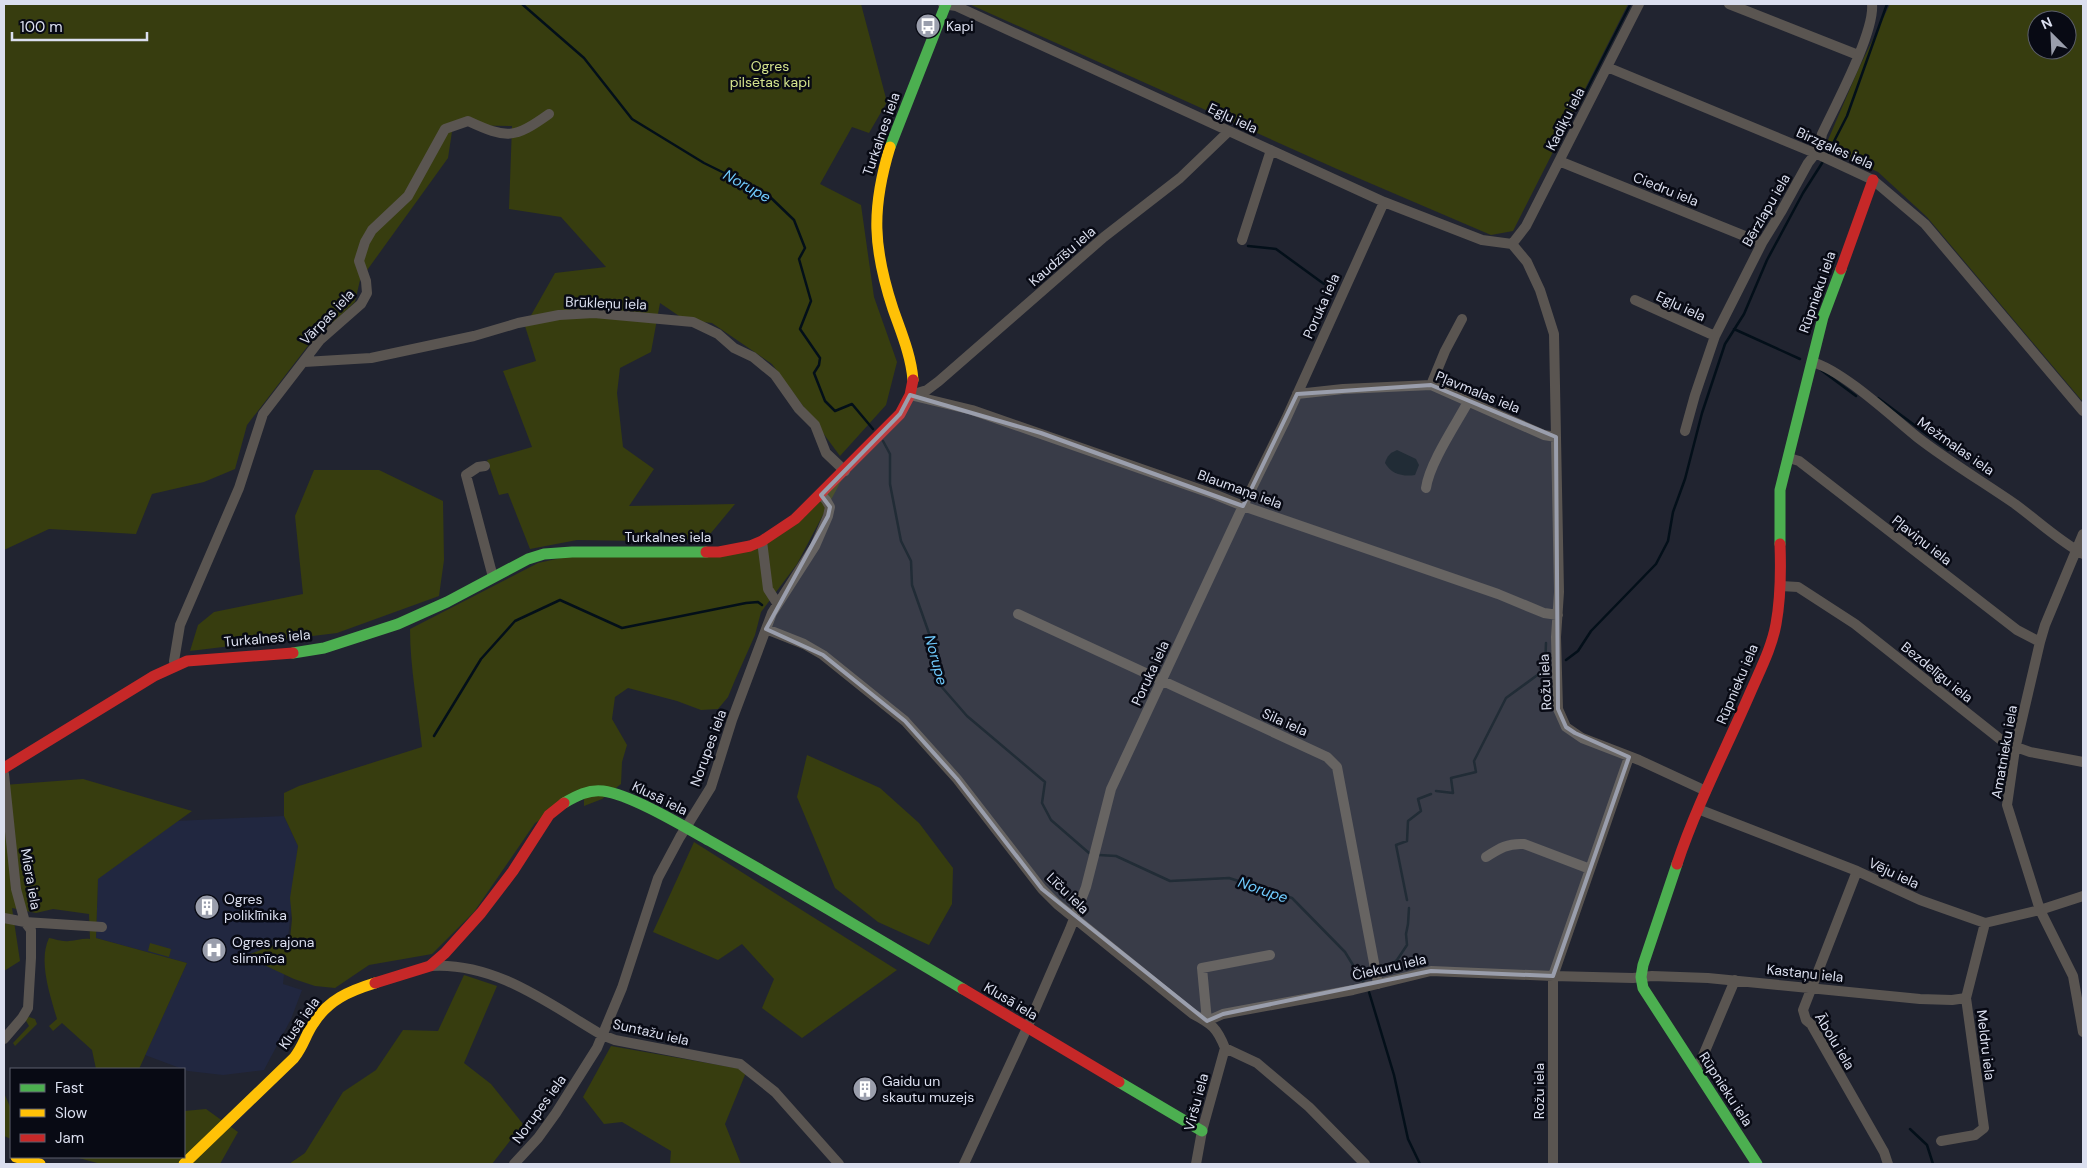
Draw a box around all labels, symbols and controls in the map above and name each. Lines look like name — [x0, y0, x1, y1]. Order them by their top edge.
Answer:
scale bar — [12, 10, 148, 42]
north arrow — [2027, 10, 2077, 60]
bus stop icon: Kapi — [915, 13, 941, 39]
text: N — [2038, 13, 2055, 33]
text: 100 m — [20, 17, 63, 37]
place label: Kapi — [946, 17, 974, 35]
park label: Ogres pilsētas kapi — [730, 57, 810, 91]
street label: Kadiķu iela — [1541, 84, 1589, 154]
street label: Turkalnes iela — [858, 90, 904, 178]
street label: Egļu iela — [1205, 99, 1261, 137]
street label: Birzgales iela — [1794, 123, 1876, 173]
water label: Norupe — [720, 165, 775, 207]
street label: Ciedru iela — [1631, 168, 1701, 210]
street label: Bērzlapu iela — [1738, 170, 1794, 250]
street label: Kaudzīšu iela — [1025, 222, 1099, 290]
street label: Rūpnieku iela — [1795, 249, 1839, 335]
street label: Poruka iela — [1299, 271, 1343, 341]
street label: Vārpas iela — [296, 285, 358, 349]
street label: Egļu iela — [1653, 287, 1709, 325]
street label: Brūkleņu iela — [565, 293, 647, 313]
street label: Pļavmalas iela — [1433, 367, 1523, 417]
street label: Mežmalas iela — [1914, 413, 1998, 479]
street label: Blaumaņa iela — [1195, 465, 1285, 513]
street label: Pļaviņu iela — [1888, 511, 1956, 569]
street label: Turkalnes iela — [625, 528, 711, 546]
street label: Turkalnes iela — [223, 625, 311, 651]
water label: Norupe — [920, 633, 952, 688]
street label: Poruka iela — [1127, 638, 1173, 708]
street label: Bezdelīgu iela — [1897, 638, 1977, 706]
street label: Rūpnieku iela — [1712, 641, 1762, 727]
street label: Rožu iela — [1535, 653, 1555, 711]
street label: Sila iela — [1259, 704, 1311, 740]
street label: Amatnieku iela — [1987, 704, 2021, 800]
street label: Norupes iela — [686, 707, 730, 789]
street label: Klusā iela — [629, 777, 691, 819]
street label: Miera iela — [17, 847, 45, 911]
street label: Vēju iela — [1866, 854, 1922, 892]
street label: Līču iela — [1043, 868, 1093, 918]
water label: Norupe — [1235, 872, 1291, 908]
place label: Ogres poliklīnika — [224, 890, 287, 924]
building icon: Ogres poliklīnika — [194, 894, 220, 920]
place label: Ogres rajona slimnīca — [232, 933, 314, 967]
hospital icon: Ogres rajona slimnīca — [201, 937, 227, 963]
street label: Čiekuru iela — [1350, 950, 1428, 984]
street label: Kastaņu iela — [1766, 960, 1844, 986]
street label: Klusā iela — [981, 978, 1041, 1024]
street label: Klusā iela — [274, 993, 324, 1053]
street label: Ābolu iela — [1811, 1009, 1859, 1073]
street label: Meldru iela — [1973, 1009, 1999, 1081]
street label: Suntažu iela — [611, 1015, 691, 1049]
street label: Rūpnieku iela — [1695, 1048, 1757, 1130]
street label: Rožu iela — [1530, 1063, 1548, 1119]
legend — [10, 1068, 185, 1158]
street label: Norupes iela — [508, 1071, 570, 1147]
street label: Viršu iela — [1180, 1071, 1212, 1133]
place label: Gaidu un skautu muzejs — [882, 1072, 974, 1106]
building icon: Gaidu un skautu muzejs — [852, 1076, 878, 1102]
text: Fast — [55, 1078, 84, 1098]
text: Slow — [55, 1103, 88, 1123]
text: Jam — [55, 1128, 84, 1148]

